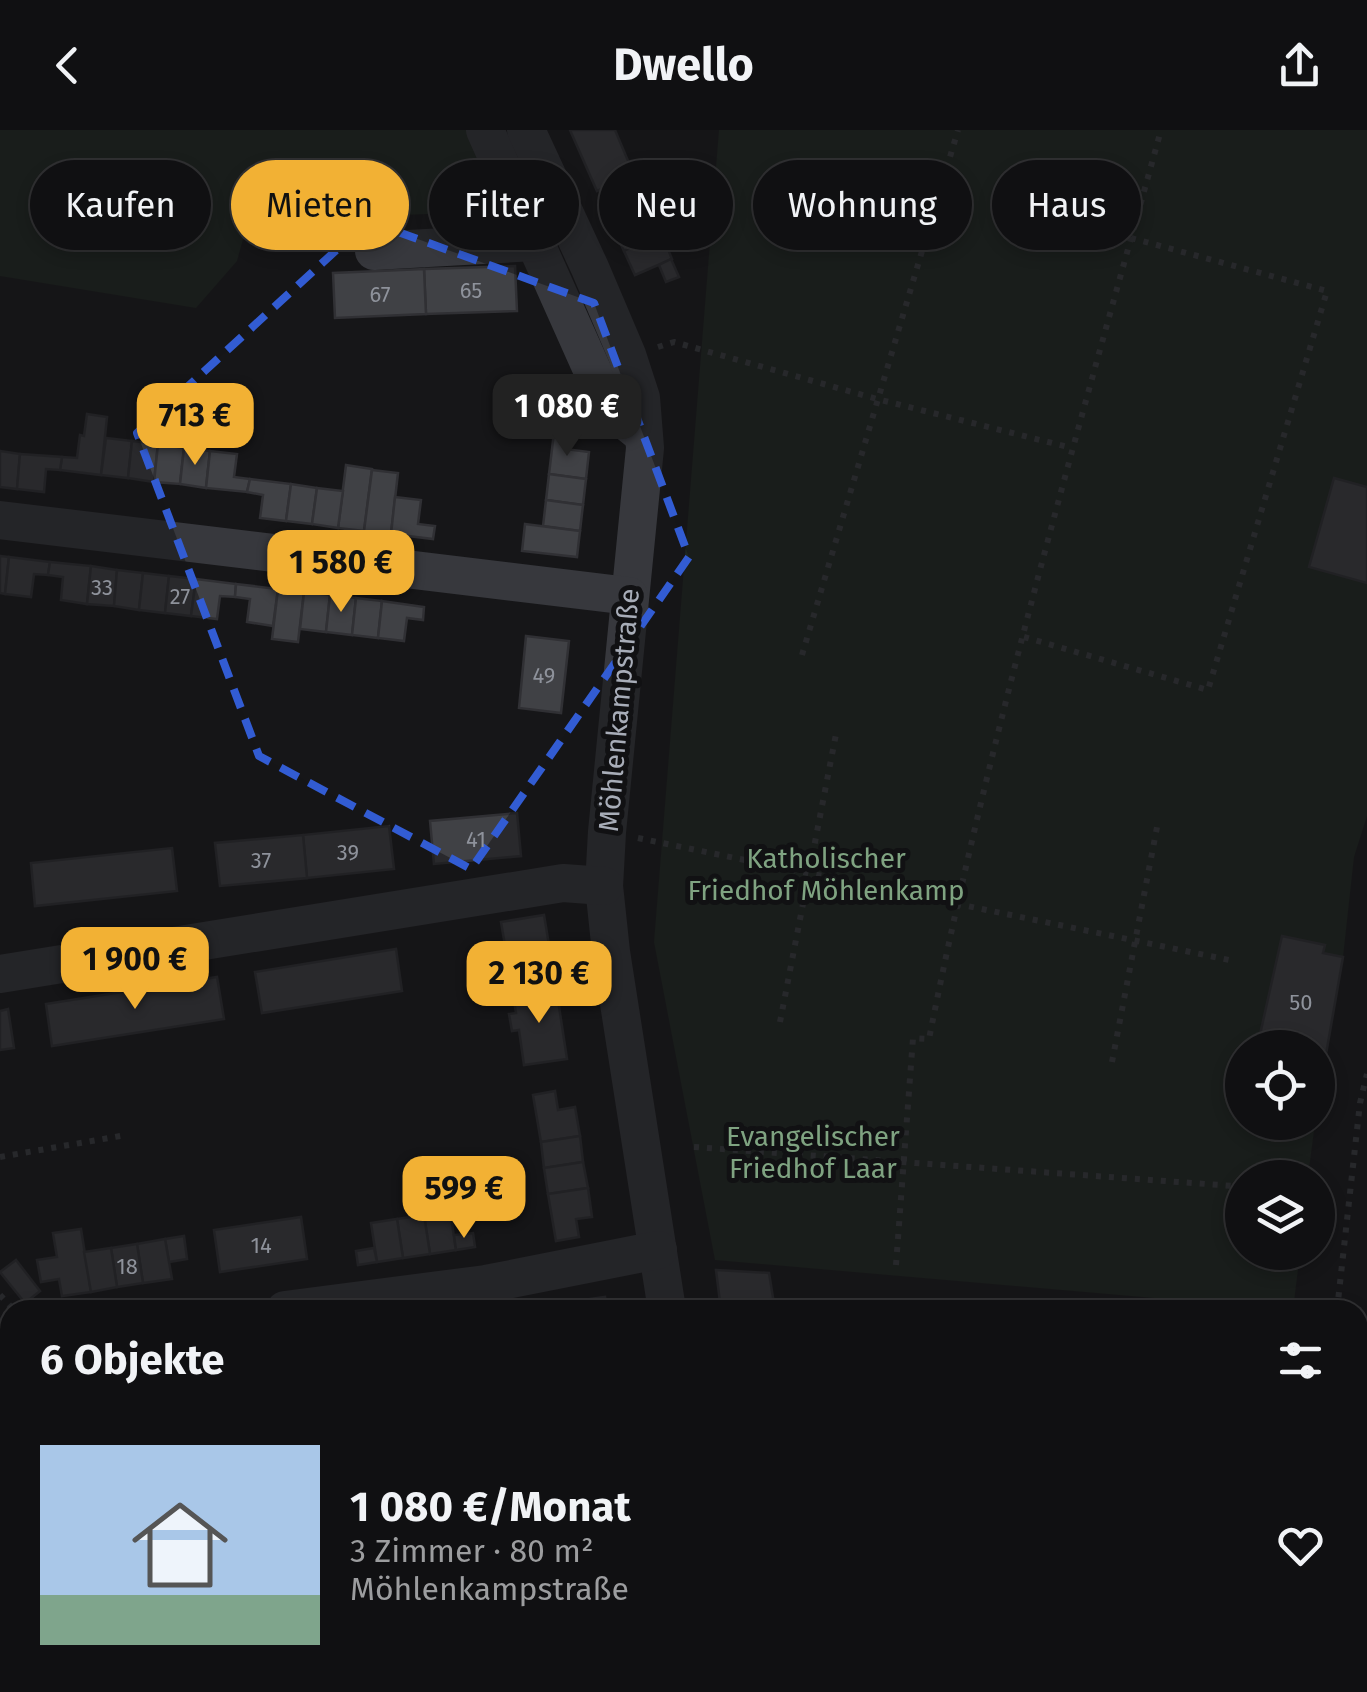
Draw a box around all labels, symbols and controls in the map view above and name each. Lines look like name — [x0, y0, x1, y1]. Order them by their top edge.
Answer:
icon: back — [40, 38, 95, 93]
text: Dwello — [613, 38, 754, 92]
icon: share — [1272, 38, 1327, 93]
chip: Kaufen — [30, 160, 211, 250]
chip: Mieten — [231, 160, 409, 250]
chip: Filter — [429, 160, 579, 250]
chip: Neu — [599, 160, 733, 250]
chip: Wohnung — [753, 160, 972, 250]
chip: Haus — [992, 160, 1141, 250]
house number: 65 — [460, 277, 482, 304]
house number: 67 — [370, 281, 391, 308]
pin: 1 080 € — [475, 374, 659, 459]
pin: 713 € — [125, 383, 265, 468]
text: 1 080 € — [515, 387, 619, 425]
text: 713 € — [159, 396, 231, 434]
pin: 1 580 € — [249, 530, 433, 615]
text: 1 580 € — [289, 543, 393, 581]
house number: 33 — [91, 574, 113, 601]
house number: 27 — [170, 583, 190, 610]
street label: Möhlenkampstraße — [592, 587, 646, 833]
house number: 49 — [533, 662, 555, 689]
house number: 41 — [466, 826, 486, 853]
house number: 39 — [337, 839, 359, 866]
park label: Katholischer Friedhof Möhlenkamp — [687, 842, 965, 907]
house number: 37 — [251, 847, 272, 874]
pin: 1 900 € — [43, 927, 227, 1012]
text: 1 900 € — [83, 940, 187, 978]
pin: 2 130 € — [447, 941, 631, 1026]
text: 2 130 € — [489, 954, 589, 992]
house number: 50 — [1289, 989, 1313, 1016]
map controls — [1225, 1030, 1335, 1270]
button: locate — [1225, 1030, 1335, 1140]
park label: Evangelischer Friedhof Laar — [726, 1120, 900, 1185]
pin: 599 € — [394, 1156, 534, 1241]
button: layers — [1225, 1160, 1335, 1270]
text: 599 € — [424, 1169, 504, 1207]
house number: 14 — [250, 1232, 272, 1259]
house number: 18 — [116, 1253, 138, 1280]
icon: filters — [1273, 1333, 1328, 1388]
text: 6 Objekte — [40, 1335, 225, 1385]
text: 1 080 €/Monat — [350, 1482, 631, 1532]
icon: home — [120, 1485, 240, 1605]
icon: heart — [1273, 1518, 1328, 1573]
text: 3 Zimmer · 80 m² — [350, 1532, 594, 1570]
text: Möhlenkampstraße — [350, 1570, 629, 1608]

